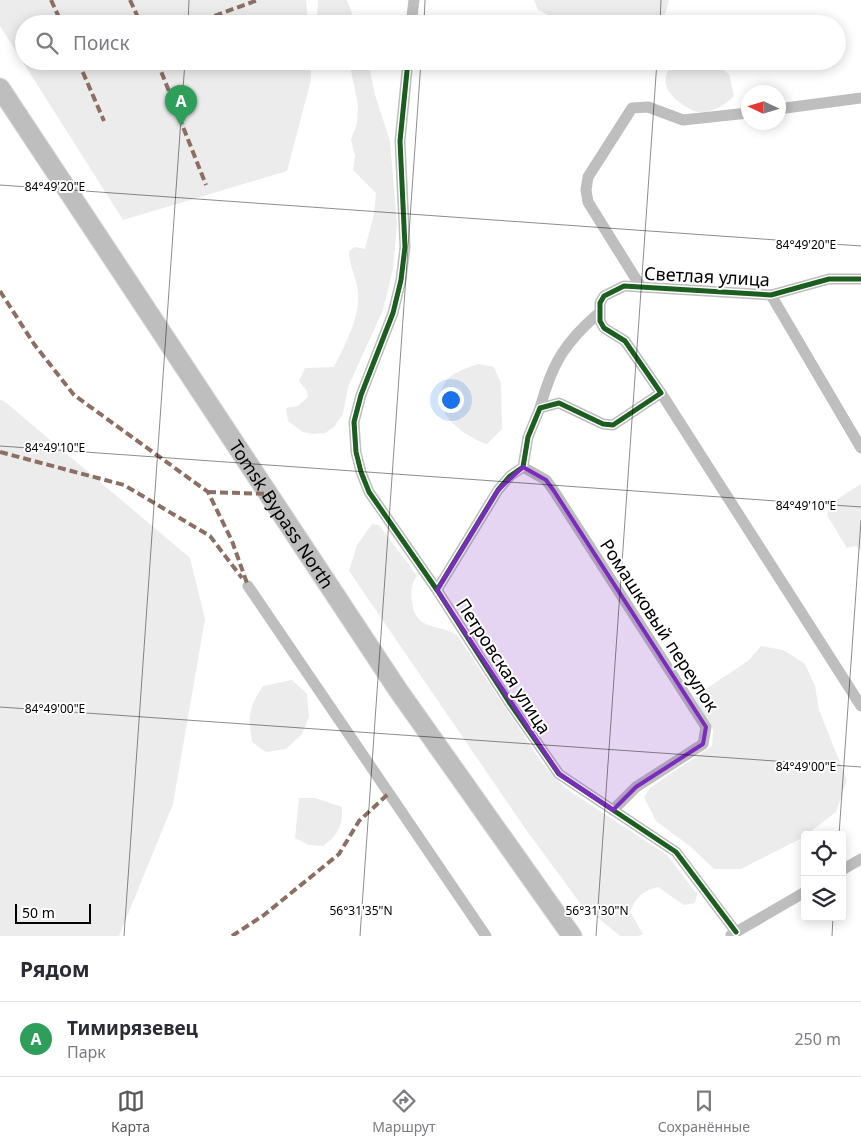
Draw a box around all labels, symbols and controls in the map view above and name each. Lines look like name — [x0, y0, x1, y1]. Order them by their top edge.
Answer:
search box — [15, 15, 846, 70]
icon: search — [33, 29, 61, 57]
text: Поиск — [73, 30, 129, 56]
pin: A — [165, 85, 197, 126]
north arrow — [741, 85, 786, 130]
text: 84°49'20"E — [25, 178, 85, 195]
text: 84°49'20"E — [776, 236, 836, 253]
street label: Светлая улица — [643, 261, 771, 291]
your location — [438, 387, 464, 413]
street label: Tomsk Bypass North — [224, 435, 340, 593]
text: 84°49'10"E — [25, 439, 85, 456]
text: 84°49'10"E — [776, 497, 836, 514]
street label: Ромашковый переулок — [595, 534, 725, 716]
street label: Петровская улица — [451, 594, 557, 738]
text: 84°49'00"E — [25, 700, 85, 717]
text: 84°49'00"E — [776, 758, 836, 775]
map controls — [801, 831, 846, 921]
button: locate — [801, 831, 846, 876]
button: layers — [801, 876, 846, 921]
scale bar — [15, 901, 91, 924]
text: 56°31'35"N — [329, 902, 393, 919]
text: 56°31'30"N — [565, 902, 629, 919]
text: 50 m — [22, 903, 55, 922]
text: Рядом — [20, 955, 90, 983]
text: Тимирязевец — [67, 1015, 198, 1041]
text: A — [30, 1028, 42, 1050]
text: 250 m — [794, 1028, 841, 1050]
text: Парк — [67, 1041, 106, 1063]
tab: Карта — [111, 1087, 150, 1136]
tab: Маршрут — [372, 1087, 436, 1136]
tab: Сохранённые — [658, 1087, 750, 1136]

